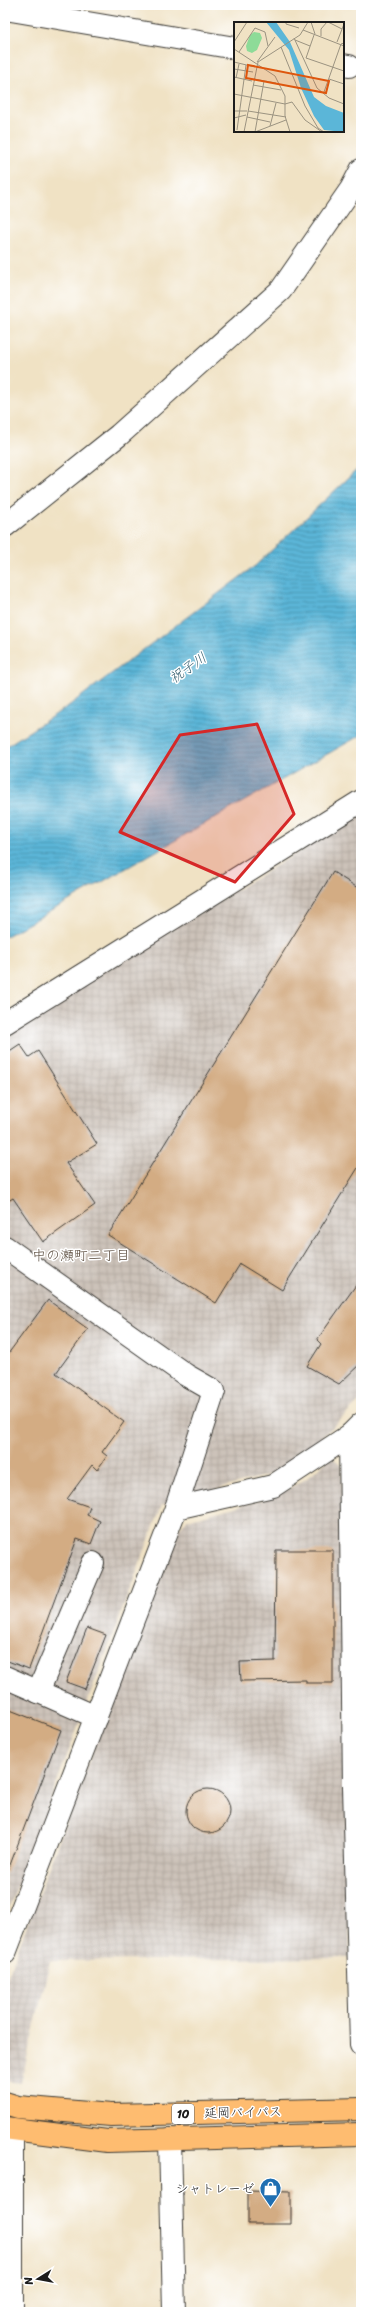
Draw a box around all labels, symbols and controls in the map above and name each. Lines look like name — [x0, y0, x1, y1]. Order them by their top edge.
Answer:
inset map — [234, 22, 344, 132]
water label: 祝子川 — [164, 646, 212, 690]
district label: 中の瀬町二丁目 — [32, 1243, 130, 1268]
street label: 延岡バイパス — [204, 2100, 282, 2124]
road number: 10 — [172, 2104, 194, 2124]
shop icon: シャトレーゼ — [257, 2175, 283, 2208]
place label: シャトレーゼ — [175, 2177, 254, 2200]
north arrow — [18, 2259, 58, 2299]
text: N — [19, 2275, 39, 2287]

